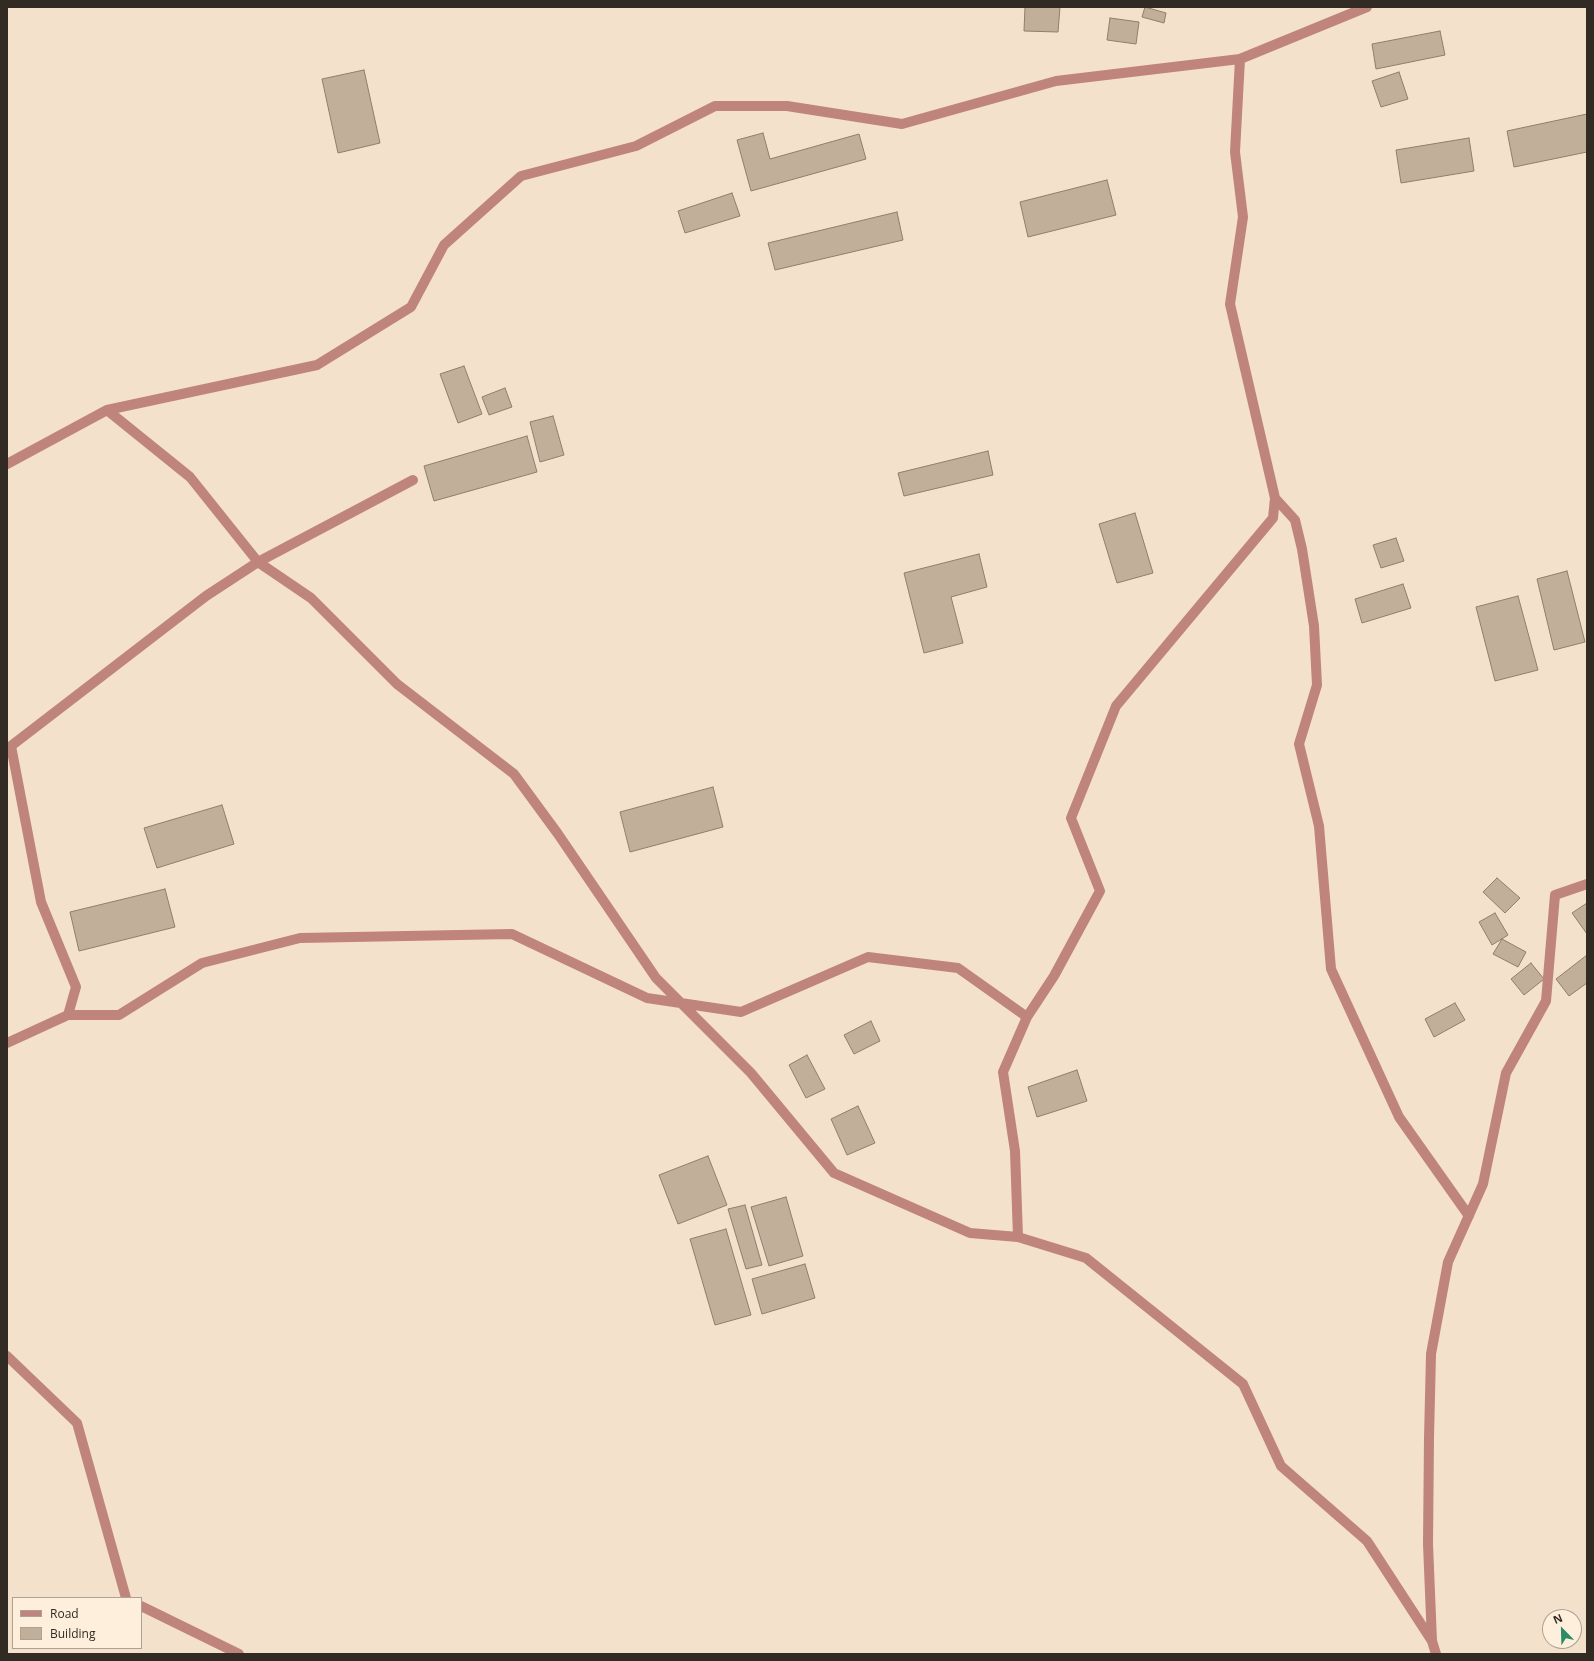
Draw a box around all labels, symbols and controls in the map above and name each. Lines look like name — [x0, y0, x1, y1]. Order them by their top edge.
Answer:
legend — [12, 1597, 142, 1649]
text: Road — [50, 1605, 79, 1622]
north arrow — [1542, 1609, 1582, 1649]
text: N — [1550, 1610, 1565, 1627]
text: Building — [50, 1625, 95, 1642]

